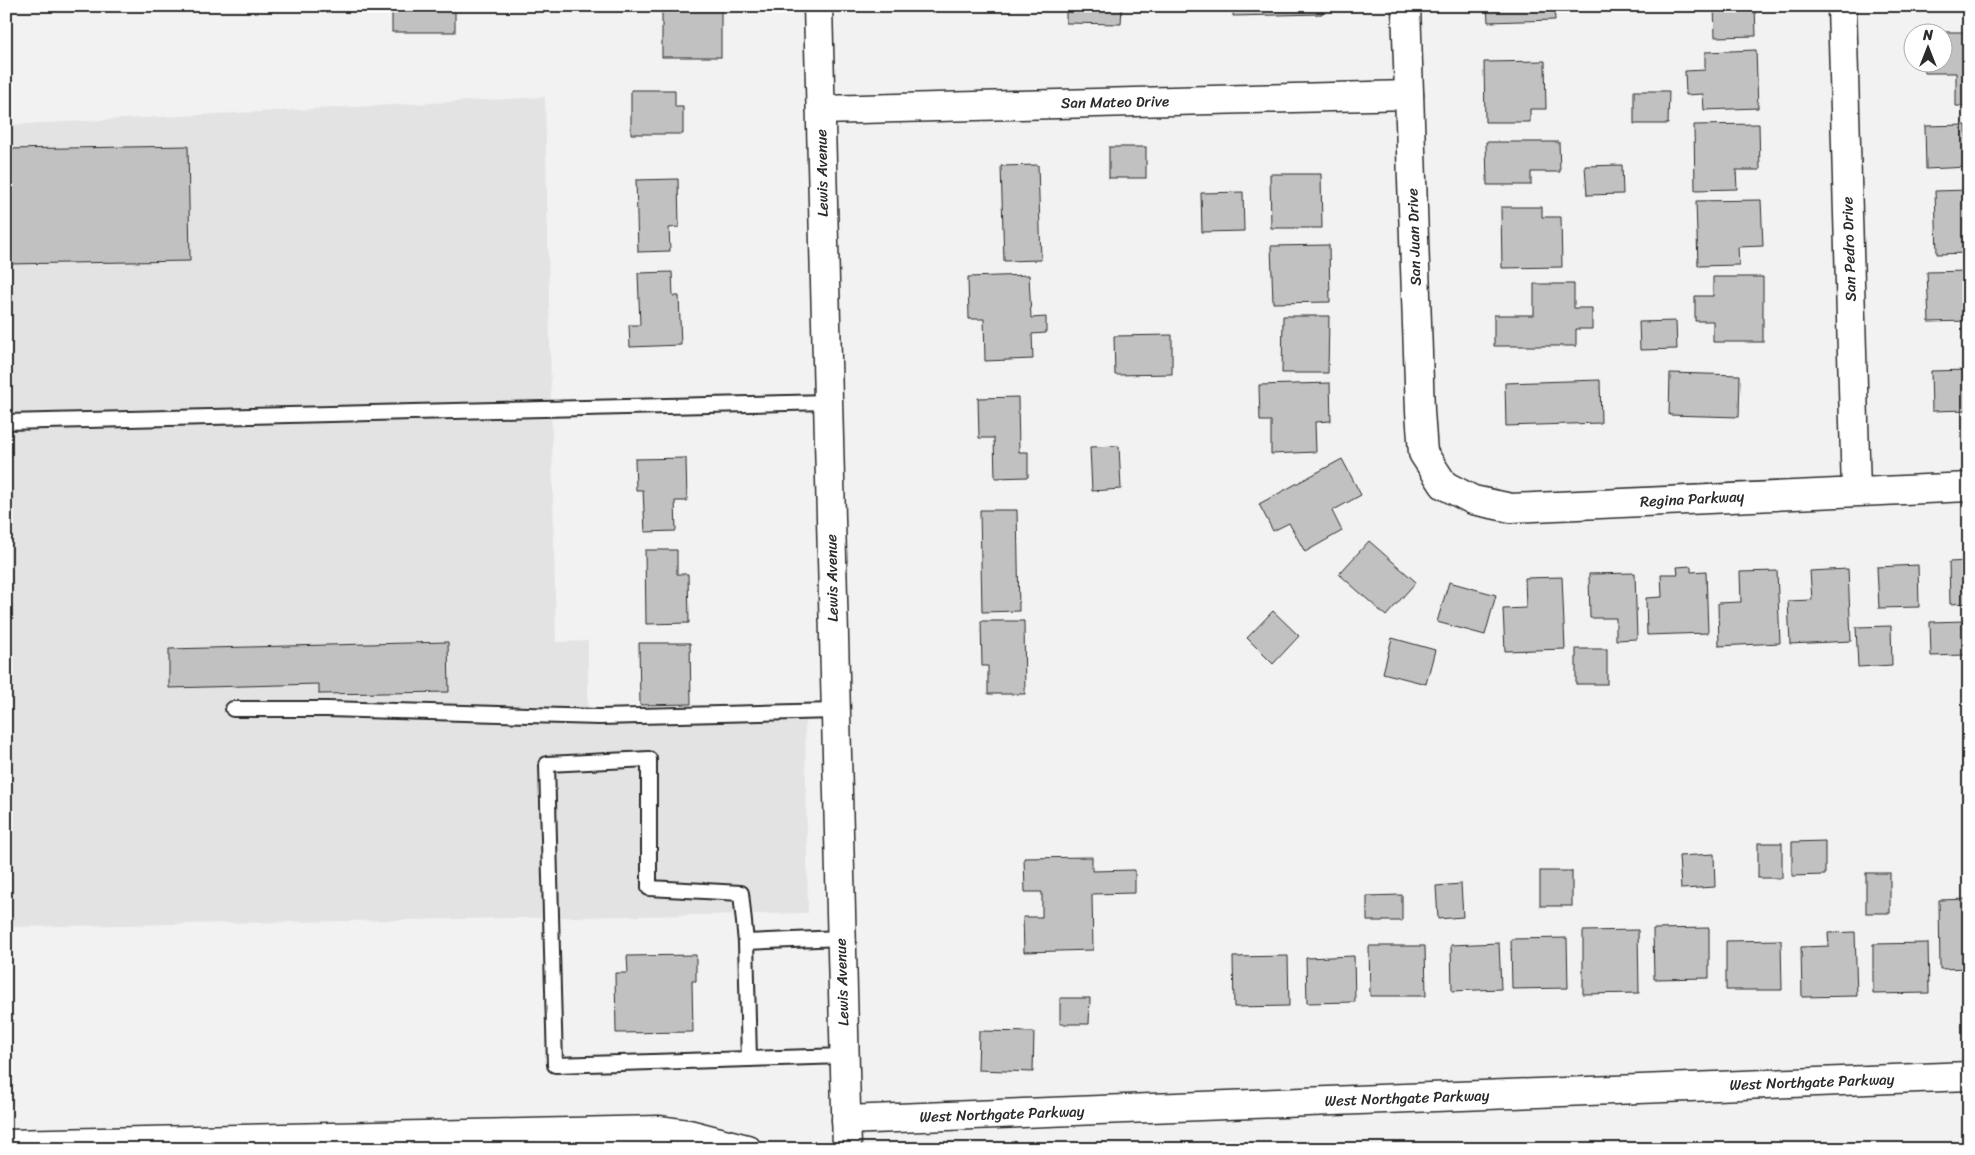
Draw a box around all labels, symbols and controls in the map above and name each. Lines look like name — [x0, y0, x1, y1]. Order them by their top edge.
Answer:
north arrow — [1902, 22, 1952, 72]
text: N — [1922, 23, 1933, 48]
street label: San Mateo Drive — [1061, 88, 1169, 116]
street label: Lewis Avenue — [808, 129, 836, 217]
street label: San Juan Drive — [1399, 188, 1429, 286]
street label: San Pedro Drive — [1834, 196, 1864, 302]
street label: Regina Parkway — [1639, 483, 1745, 515]
street label: Lewis Avenue — [818, 534, 846, 622]
street label: Lewis Avenue — [827, 937, 857, 1026]
street label: West Northgate Parkway — [1729, 1066, 1895, 1098]
street label: West Northgate Parkway — [1324, 1082, 1490, 1114]
street label: West Northgate Parkway — [919, 1098, 1085, 1130]

